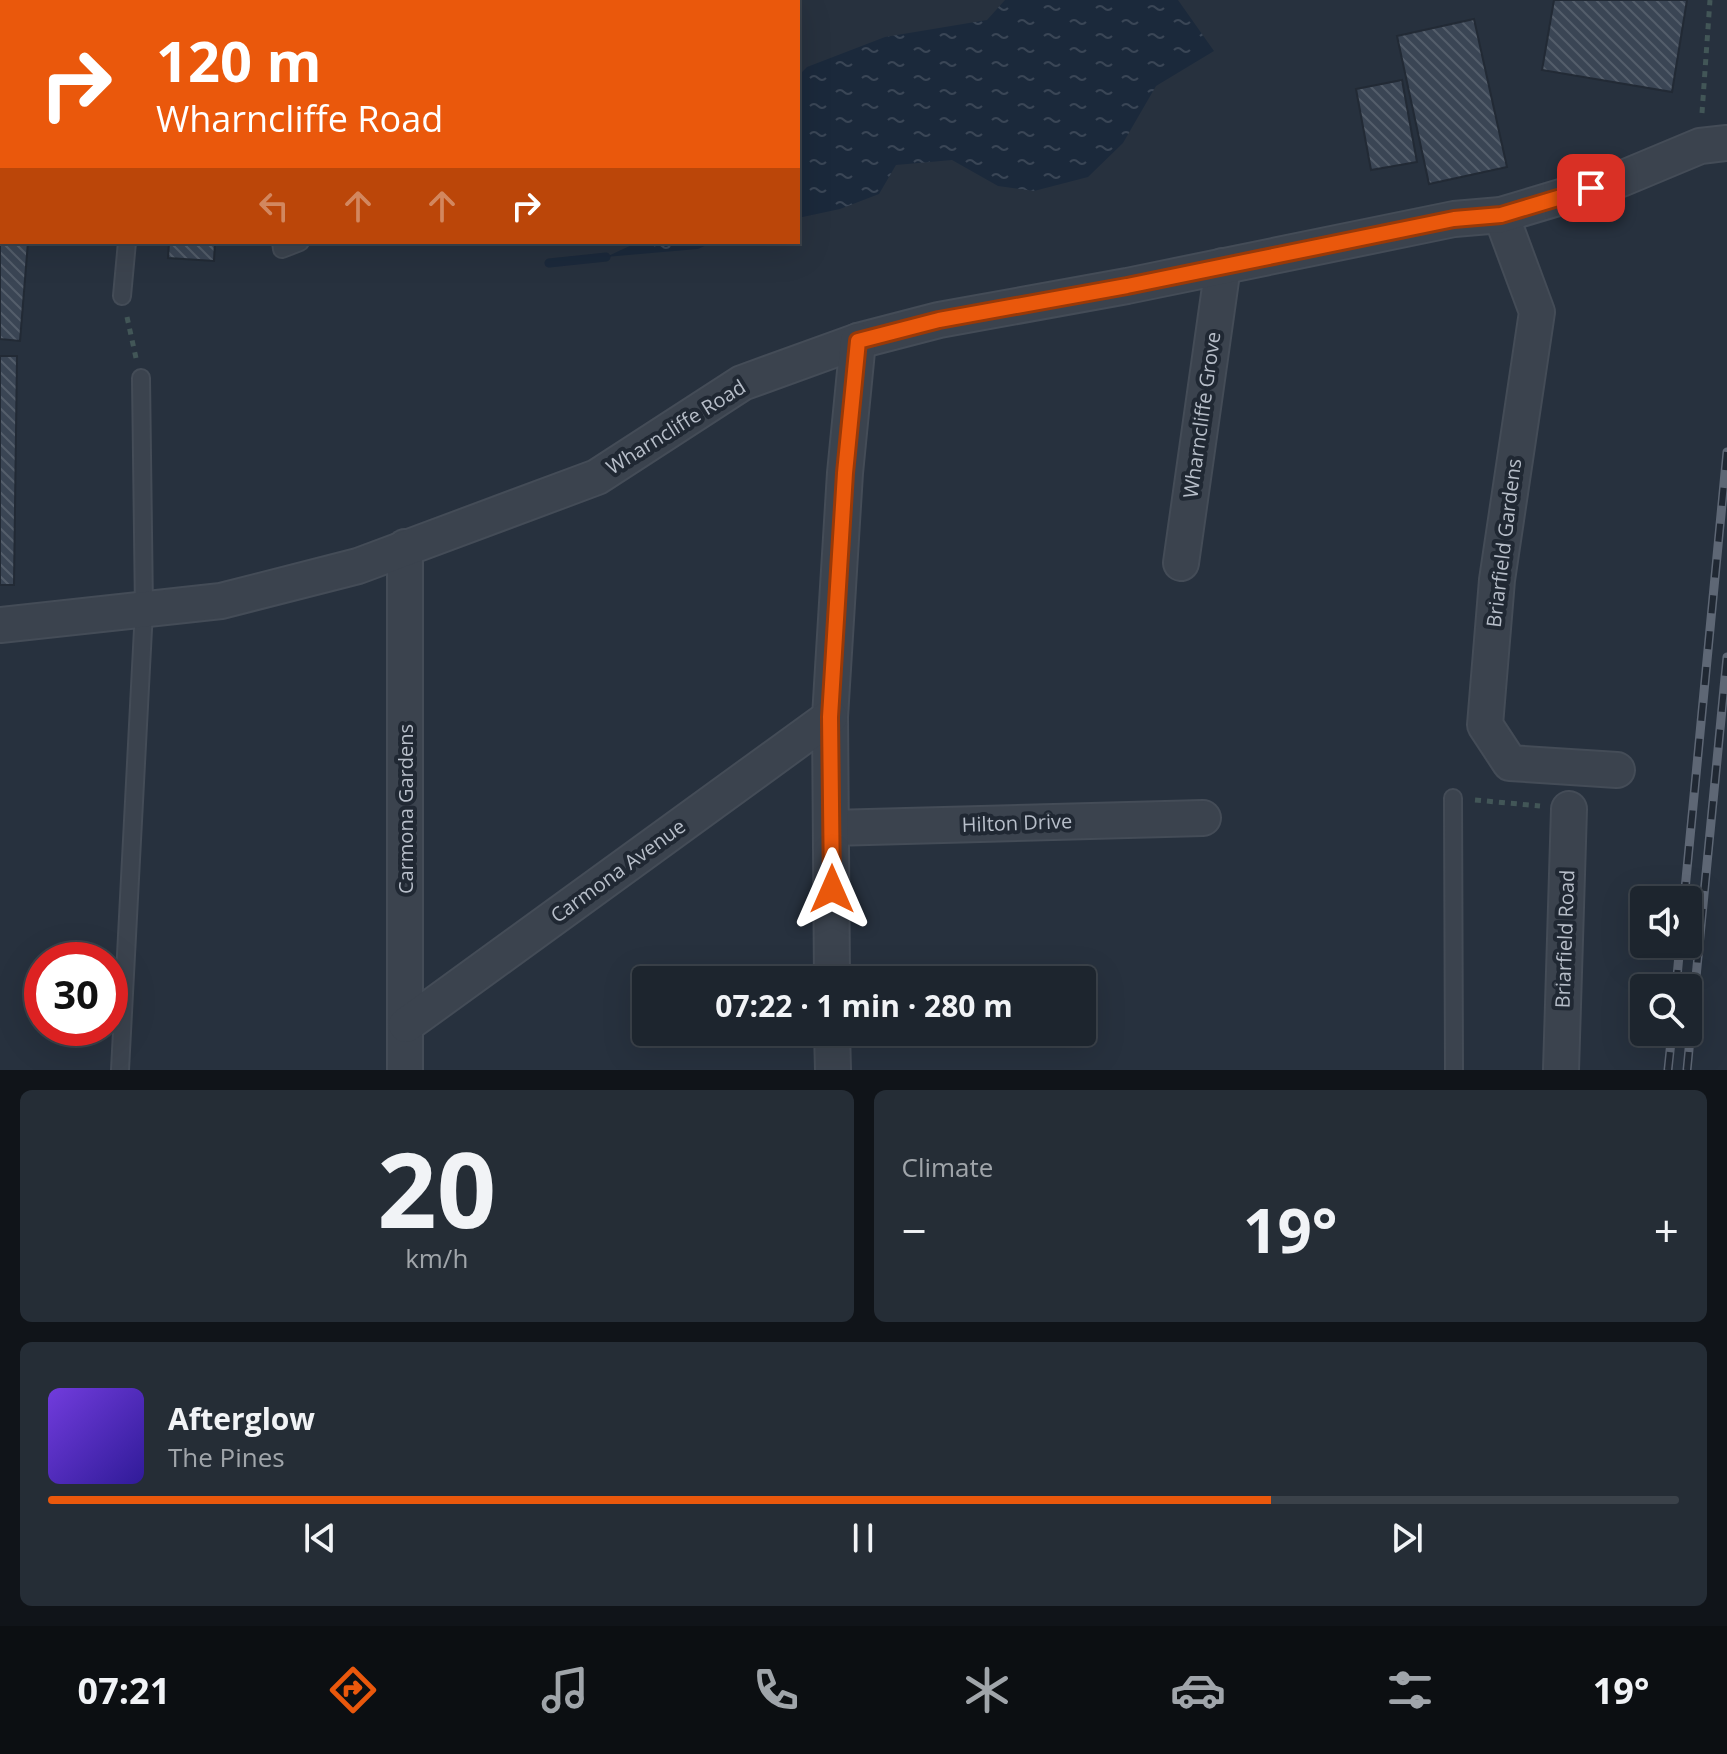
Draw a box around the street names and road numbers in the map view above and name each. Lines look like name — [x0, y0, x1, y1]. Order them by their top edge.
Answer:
street label: Wharncliffe Grove — [1176, 330, 1227, 500]
street label: Wharncliffe Road — [601, 373, 751, 480]
street label: Briarfield Gardens — [1480, 457, 1527, 629]
street label: Carmona Gardens — [392, 724, 419, 894]
street label: Hilton Drive — [961, 807, 1073, 838]
street label: Carmona Avenue — [545, 812, 691, 929]
street label: Briarfield Road — [1549, 869, 1580, 1009]

